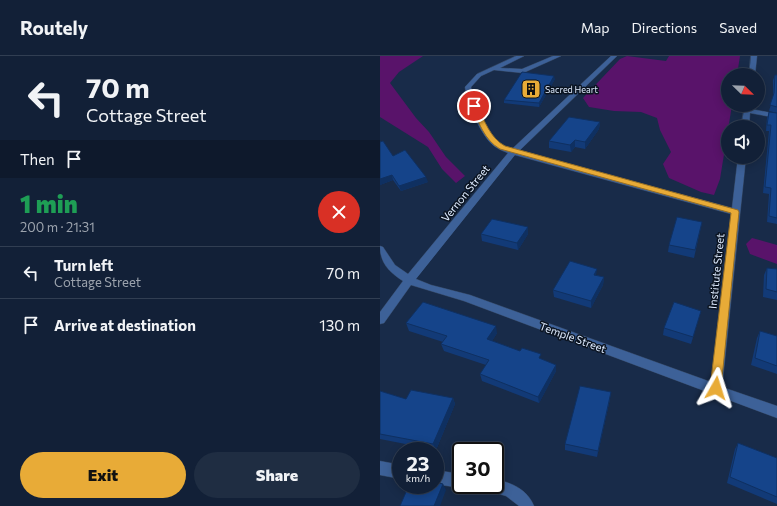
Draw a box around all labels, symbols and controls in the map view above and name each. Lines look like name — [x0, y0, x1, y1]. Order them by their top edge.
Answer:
text: Routely — [20, 16, 88, 39]
text: Map — [581, 19, 610, 36]
text: Directions — [632, 19, 697, 36]
text: Saved — [719, 19, 757, 36]
north arrow — [721, 68, 765, 112]
map controls — [721, 68, 765, 164]
text: 70 m — [86, 70, 150, 104]
icon: left — [20, 72, 72, 124]
building icon: Sacred Heart — [520, 78, 542, 100]
place label: Sacred Heart — [545, 84, 598, 95]
pin — [457, 89, 491, 123]
icon: arrive — [463, 95, 485, 117]
text: Cottage Street — [86, 104, 207, 126]
button: sound — [721, 120, 765, 164]
icon: arrive — [63, 148, 85, 170]
text: Then — [20, 150, 55, 168]
street label: Vernon Street — [438, 162, 492, 224]
text: 1 min — [20, 189, 78, 218]
button: close — [318, 191, 360, 233]
text: 200 m · 21:31 — [20, 219, 95, 235]
street label: Institute Street — [706, 232, 726, 309]
text: Turn left — [54, 256, 113, 274]
icon: left — [20, 262, 42, 284]
text: 70 m — [326, 264, 360, 282]
text: Cottage Street — [54, 274, 141, 290]
icon: arrive — [20, 314, 42, 336]
text: Arrive at destination — [54, 316, 196, 334]
text: 130 m — [319, 316, 360, 334]
street label: Temple Street — [538, 319, 609, 355]
position arrow — [695, 367, 737, 409]
speed limit sign: 30 — [452, 442, 504, 494]
text: 23 — [406, 451, 430, 475]
button: Exit — [20, 452, 186, 498]
button: Share — [194, 452, 360, 498]
text: km/h — [406, 472, 430, 484]

